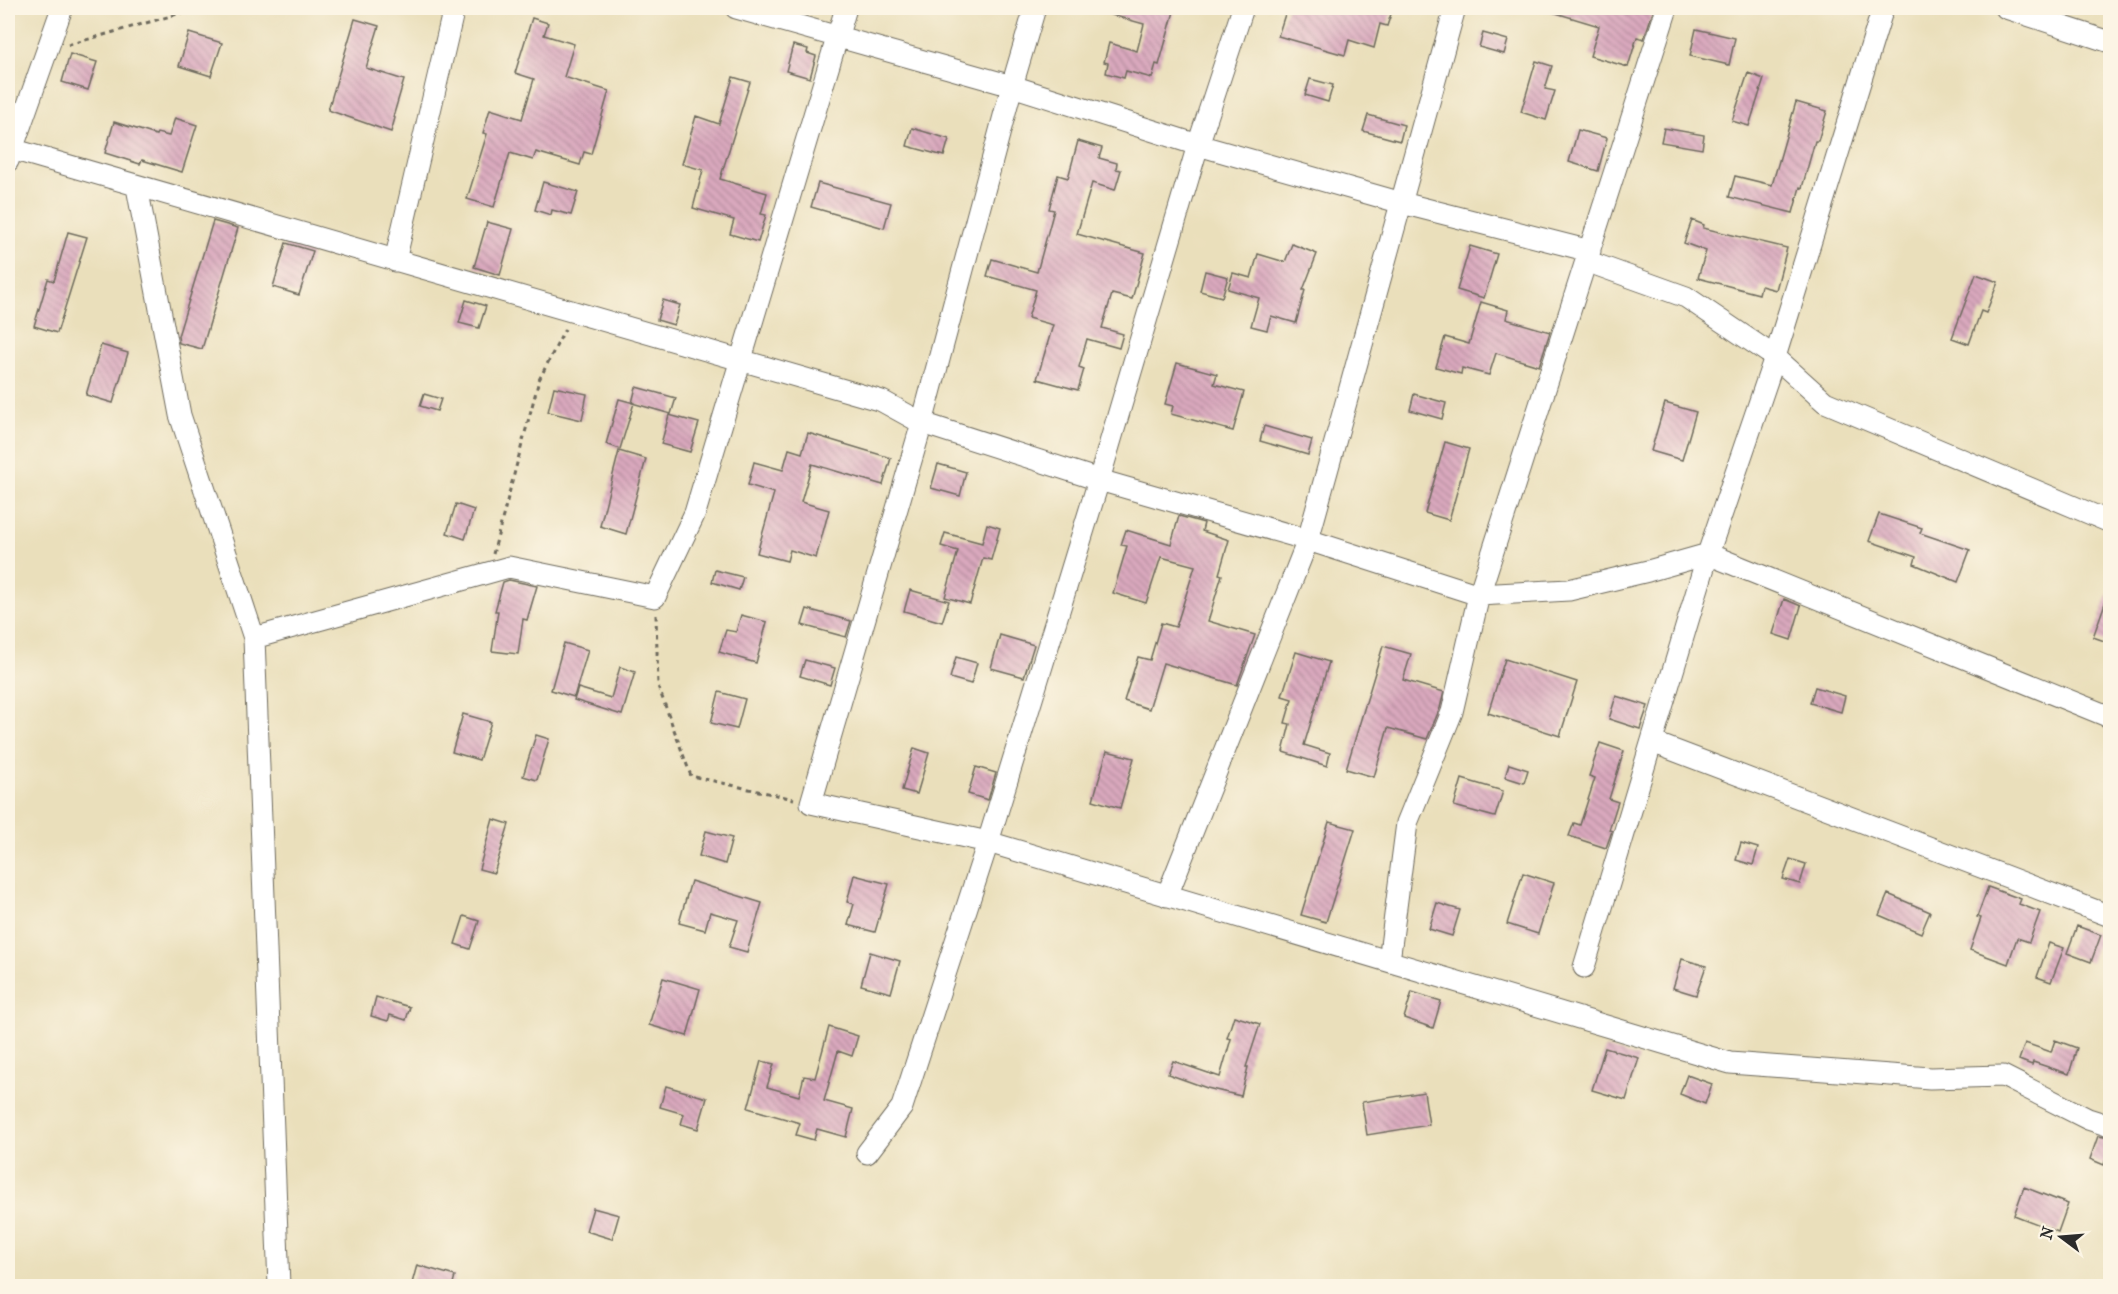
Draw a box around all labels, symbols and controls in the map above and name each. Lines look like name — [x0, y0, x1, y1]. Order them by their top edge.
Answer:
north arrow — [2031, 1207, 2091, 1267]
text: N — [2036, 1224, 2058, 1241]

